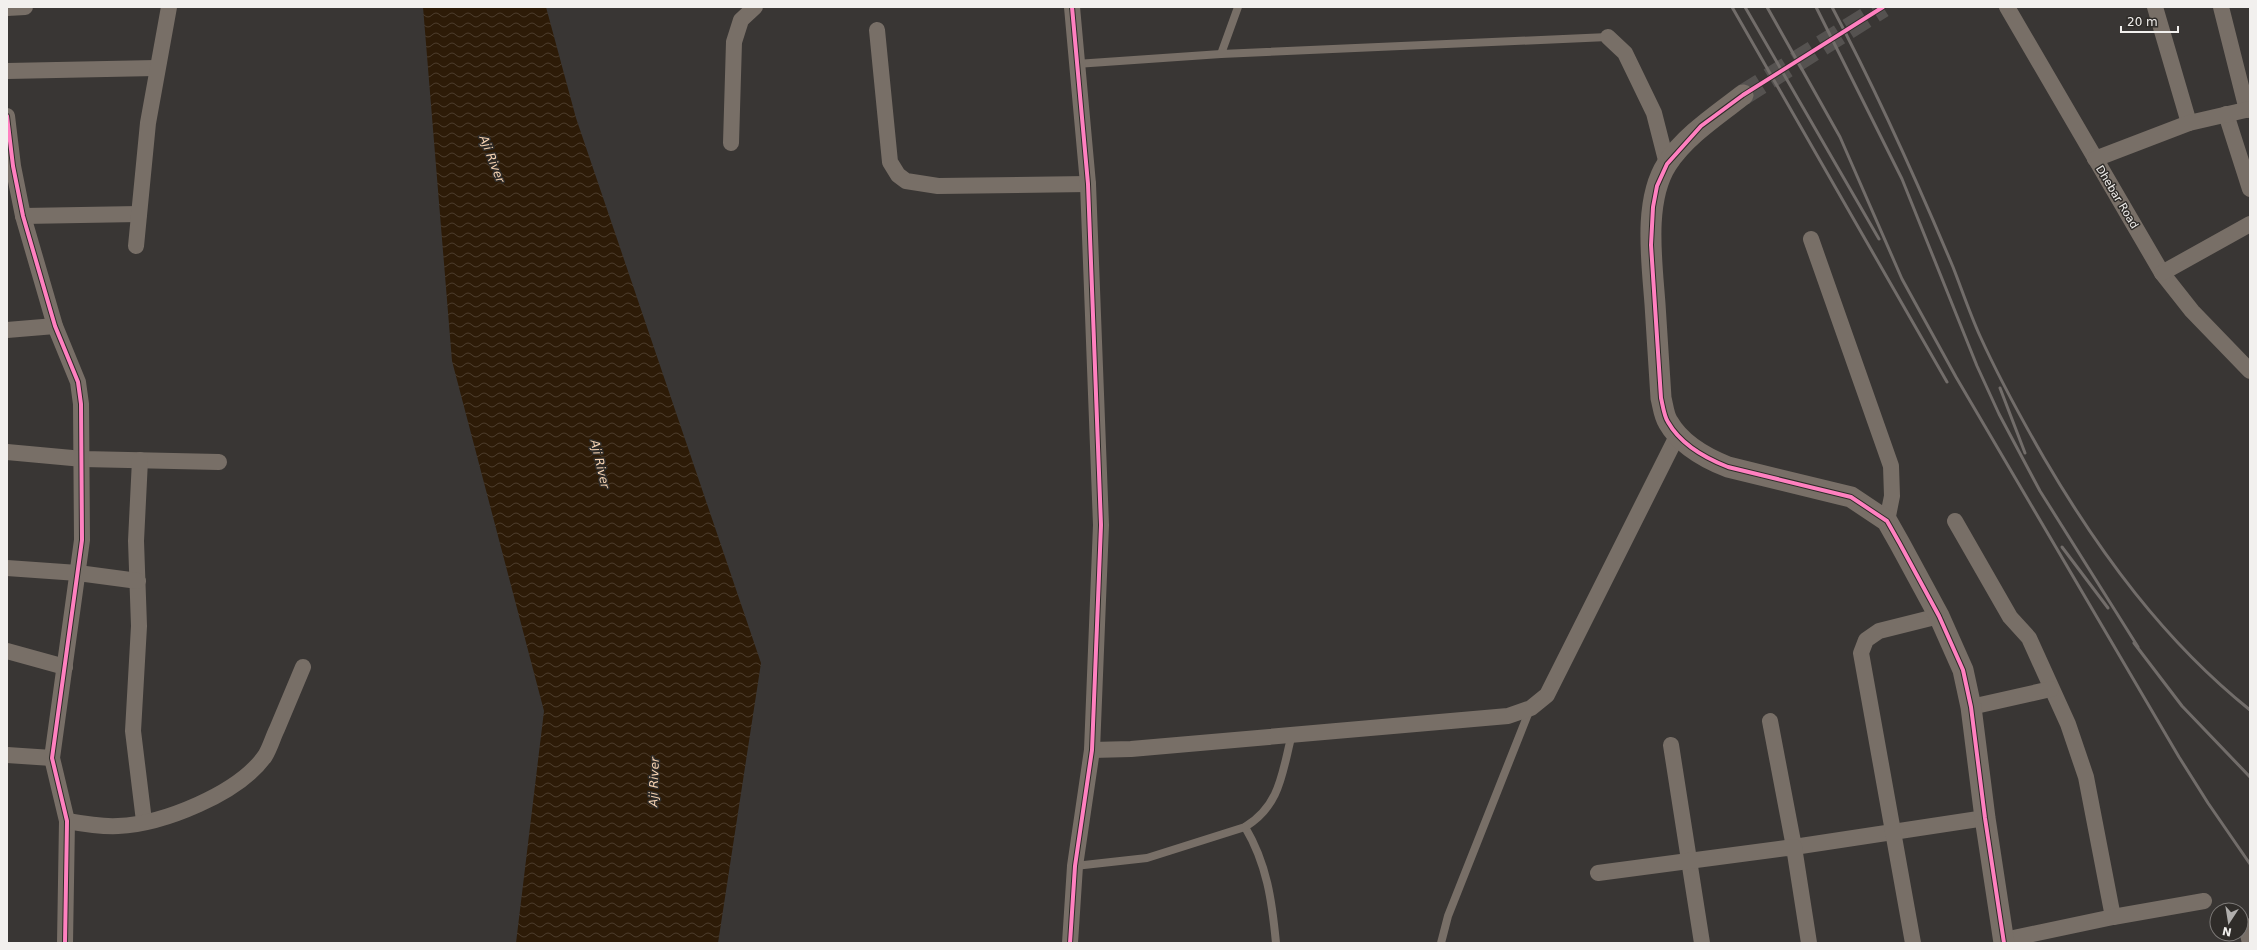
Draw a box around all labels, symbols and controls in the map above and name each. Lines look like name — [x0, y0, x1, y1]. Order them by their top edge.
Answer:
scale bar — [2121, 8, 2178, 34]
text: 20 m — [2127, 15, 2158, 29]
water label: Aji River — [476, 132, 508, 186]
street label: Dhebar Road — [2093, 163, 2141, 231]
water label: Aji River — [587, 437, 613, 491]
water label: Aji River — [646, 756, 662, 808]
north arrow — [2209, 902, 2249, 942]
text: N — [2221, 924, 2233, 939]

